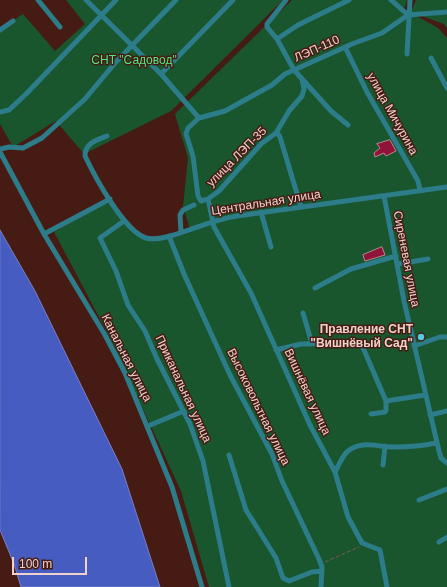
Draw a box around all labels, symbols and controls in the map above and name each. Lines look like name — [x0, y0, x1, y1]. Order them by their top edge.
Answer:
street label: ЛЭП-110 — [292, 33, 342, 65]
park label: СНТ "Садовод" — [91, 54, 177, 68]
street label: улица Мичурина — [363, 70, 421, 158]
street label: улица ЛЭП-35 — [204, 124, 270, 190]
street label: Центральная улица — [210, 187, 322, 219]
street label: Сиреневая улица — [390, 210, 422, 308]
street label: Канальная улица — [98, 312, 154, 404]
place label: Правление СНТ "Вишнёвый Сад" — [310, 323, 413, 351]
marker: Правление СНТ "Вишнёвый Сад" — [416, 332, 426, 342]
street label: Приканальная улица — [152, 333, 214, 445]
street label: Высоковольтная улица — [223, 346, 293, 468]
street label: Вишнёвая улица — [281, 347, 333, 437]
scale bar — [14, 549, 89, 575]
text: 100 m — [19, 557, 52, 571]

